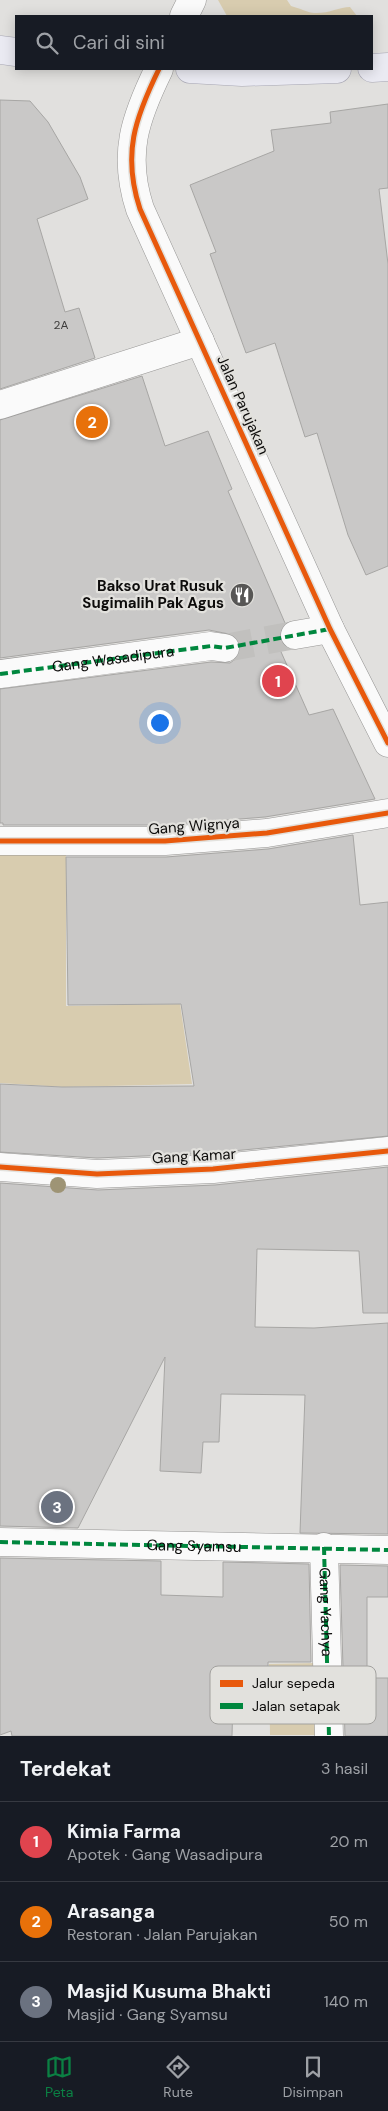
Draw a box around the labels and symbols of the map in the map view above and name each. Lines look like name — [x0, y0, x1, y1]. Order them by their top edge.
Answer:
house number: 2A — [54, 317, 68, 333]
street label: Jalan Parujakan — [212, 352, 274, 458]
pin: 2 — [76, 403, 108, 441]
place label: Bakso Urat Rusuk Sugimalih Pak Agus — [82, 576, 224, 613]
restaurant icon: Bakso Urat Rusuk Sugimalih Pak Agus — [229, 582, 255, 608]
street label: Gang Wasadipura — [51, 641, 175, 677]
pin: 1 — [262, 662, 294, 700]
your location — [147, 710, 173, 736]
street label: Gang Wignya — [148, 813, 240, 839]
street label: Gang Kamar — [151, 1144, 237, 1168]
pin: 3 — [41, 1488, 73, 1526]
street label: Gang Syamsu — [146, 1535, 242, 1557]
street label: Gang Yachya — [315, 1567, 337, 1657]
legend — [210, 1666, 376, 1724]
text: Jalur sepeda — [252, 1674, 335, 1692]
text: Jalan setapak — [252, 1697, 340, 1715]

